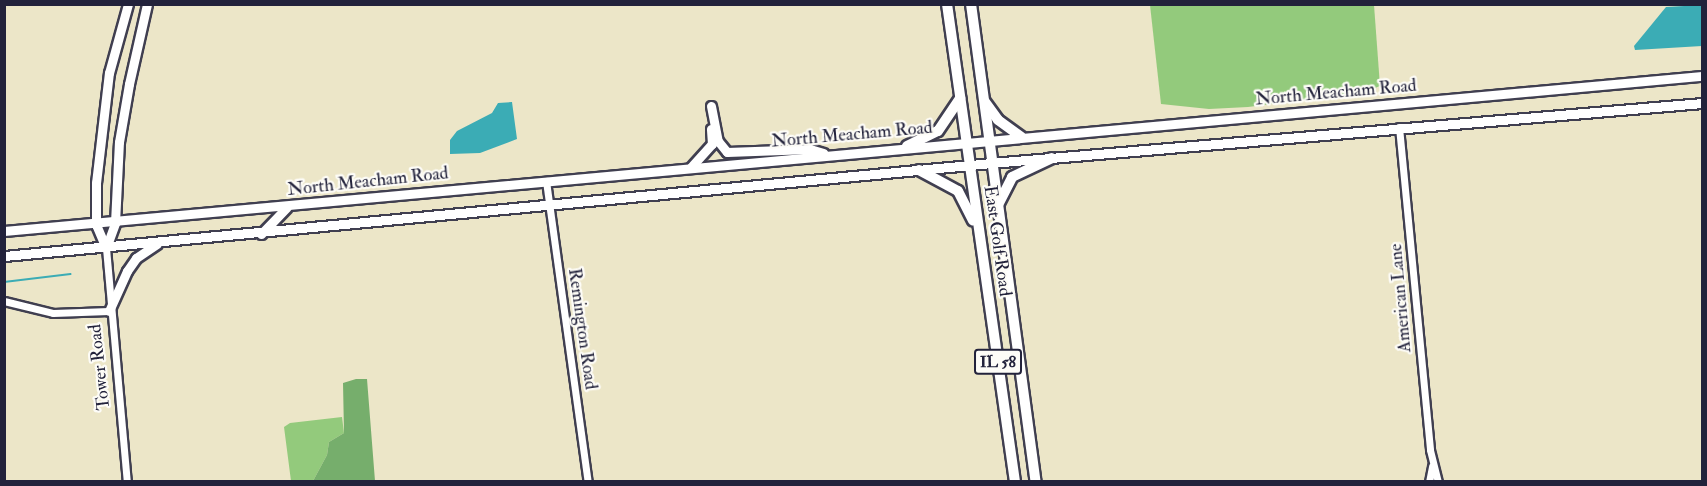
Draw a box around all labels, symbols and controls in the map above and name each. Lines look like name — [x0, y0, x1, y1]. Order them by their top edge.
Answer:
street label: North Meacham Road — [1255, 75, 1417, 111]
street label: North Meacham Road — [771, 117, 933, 153]
street label: North Meacham Road — [286, 163, 450, 201]
street label: East Golf Road — [979, 184, 1015, 298]
street label: American Lane — [1385, 243, 1417, 353]
street label: Remington Road — [563, 267, 601, 391]
street label: Tower Road — [85, 323, 115, 411]
road number: IL 58 — [974, 349, 1022, 375]

